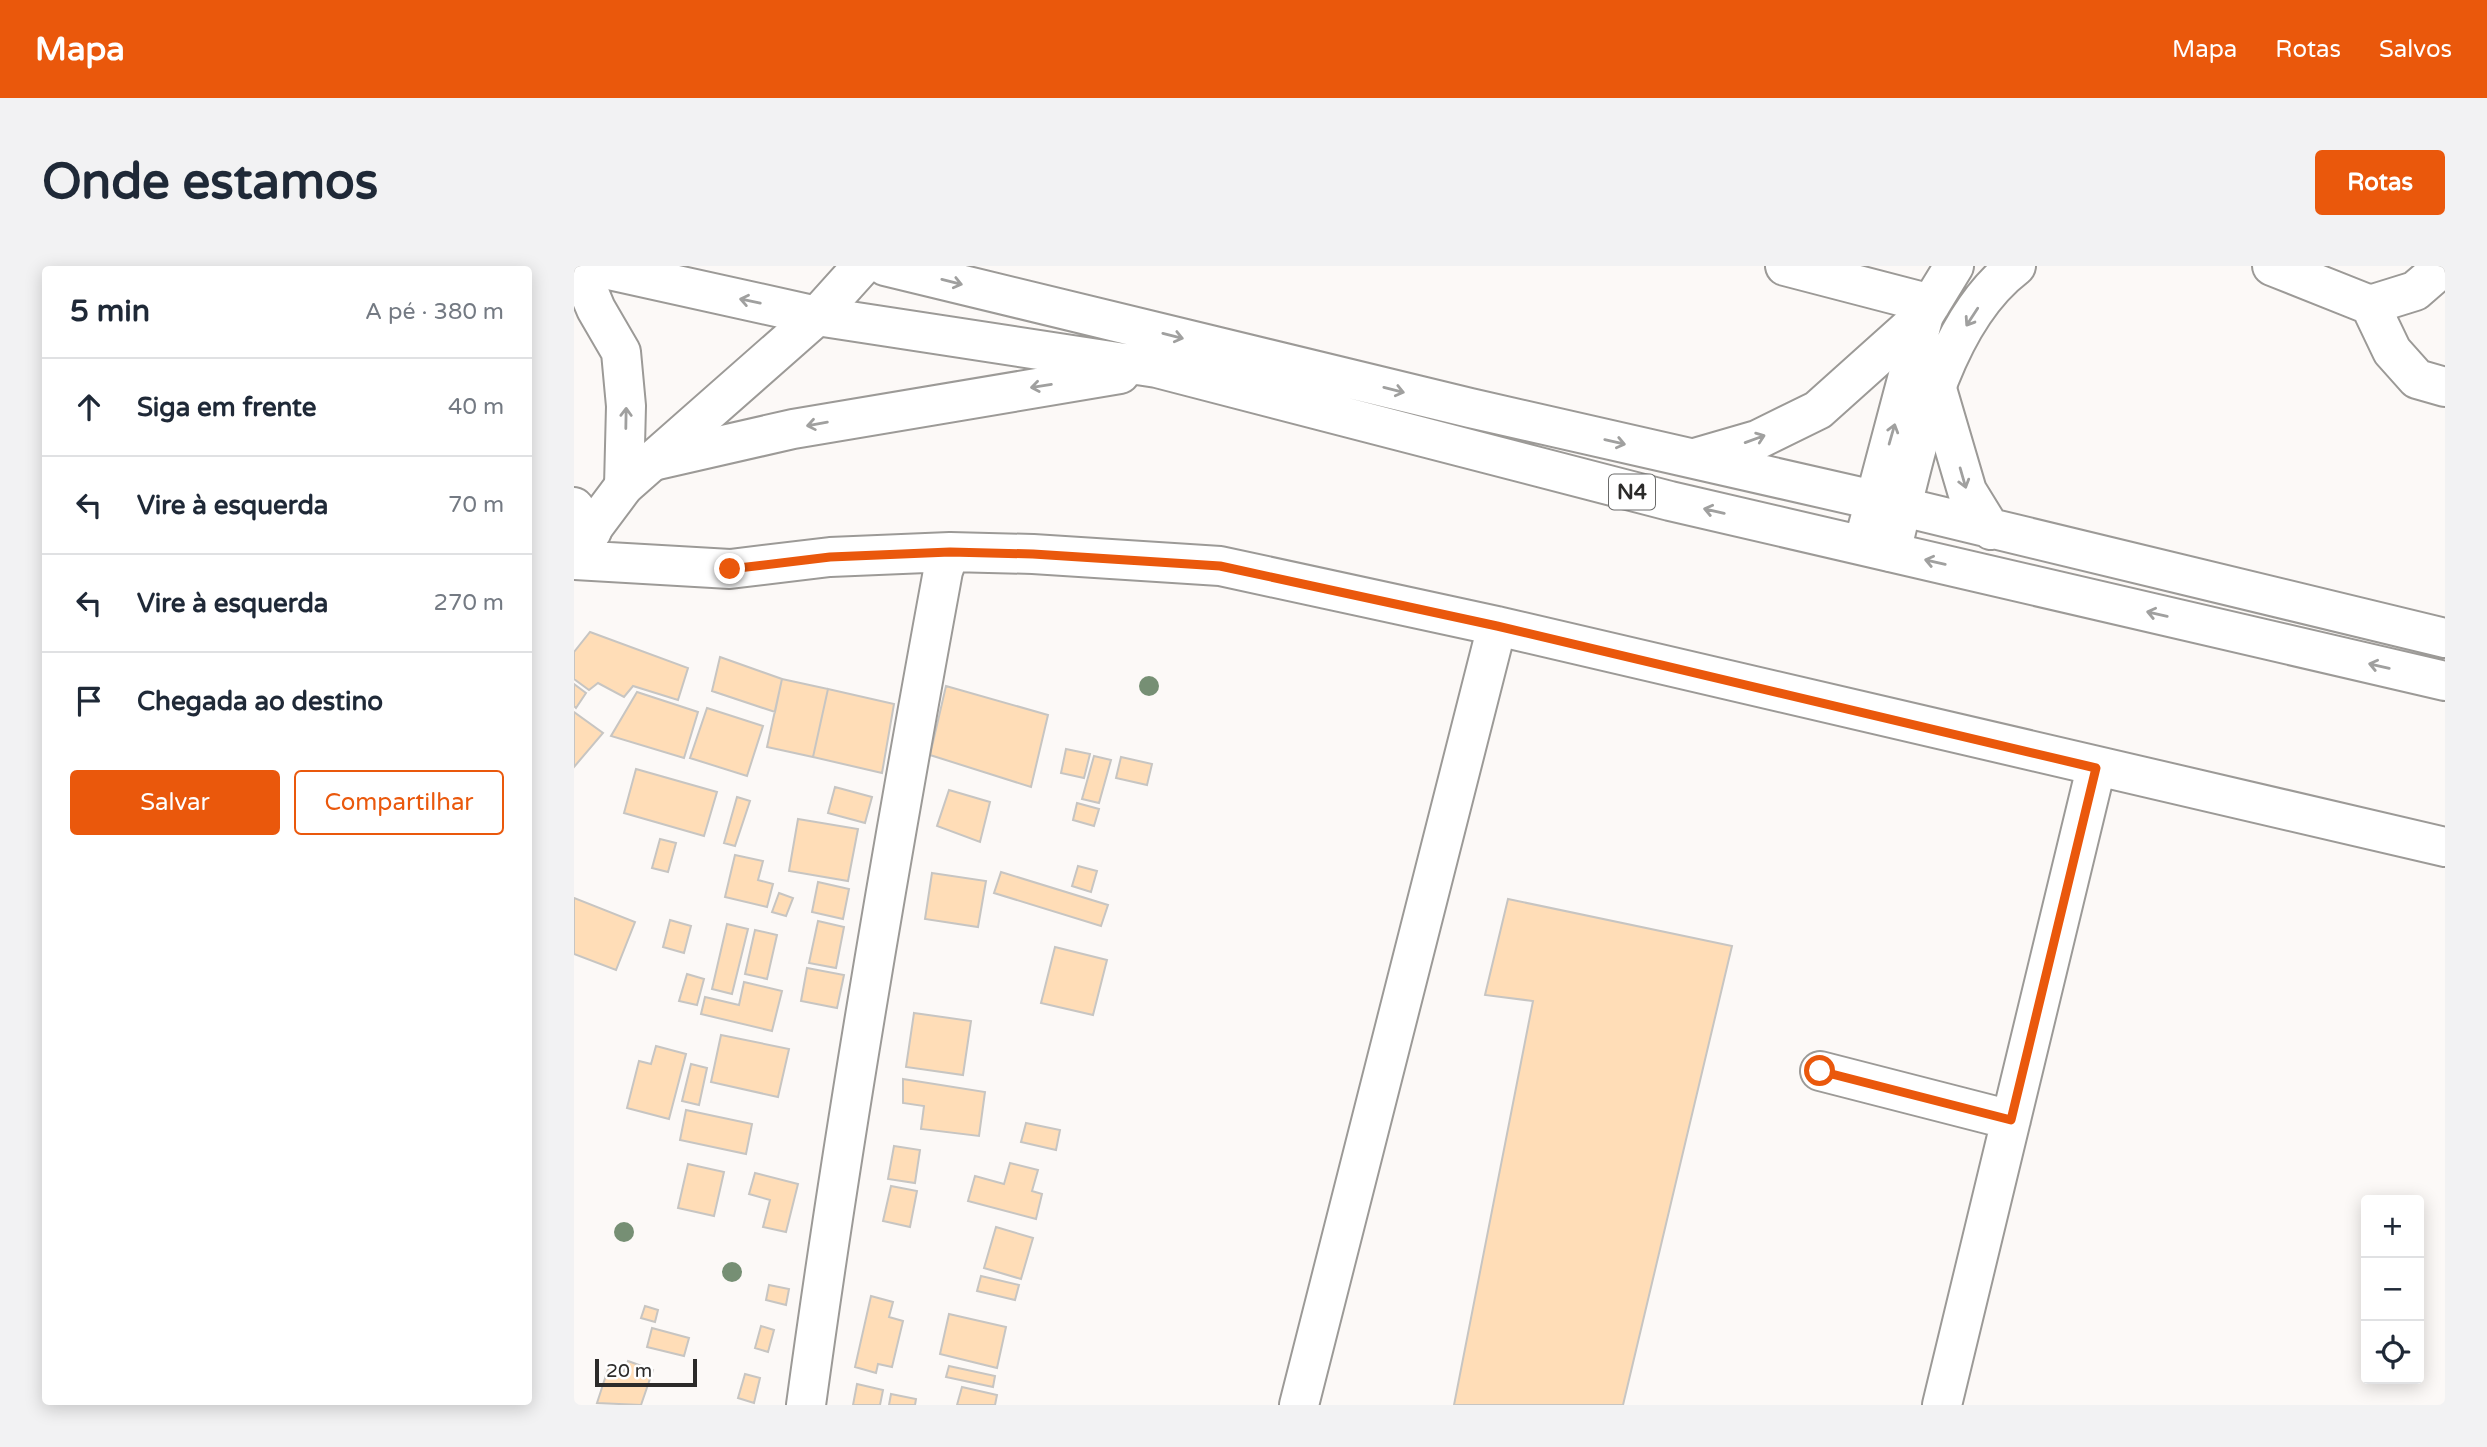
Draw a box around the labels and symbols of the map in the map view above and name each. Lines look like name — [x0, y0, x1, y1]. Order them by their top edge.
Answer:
one-way arrow — [940, 276, 962, 289]
one-way arrow — [739, 294, 762, 307]
one-way arrow — [1965, 307, 1979, 326]
one-way arrow — [1161, 330, 1183, 343]
one-way arrow — [1030, 380, 1053, 393]
one-way arrow — [1382, 384, 1404, 397]
one-way arrow — [619, 407, 632, 430]
one-way arrow — [806, 418, 829, 432]
one-way arrow — [1886, 423, 1899, 446]
one-way arrow — [1743, 432, 1765, 445]
one-way arrow — [1603, 436, 1626, 449]
one-way arrow — [1957, 467, 1970, 489]
road number: N4 — [1609, 474, 1655, 510]
one-way arrow — [1703, 504, 1726, 517]
route end — [714, 553, 745, 584]
one-way arrow — [1924, 555, 1947, 569]
one-way arrow — [2146, 606, 2169, 620]
one-way arrow — [2368, 658, 2390, 671]
route start — [1804, 1055, 1835, 1086]
scale bar — [595, 1356, 696, 1388]

